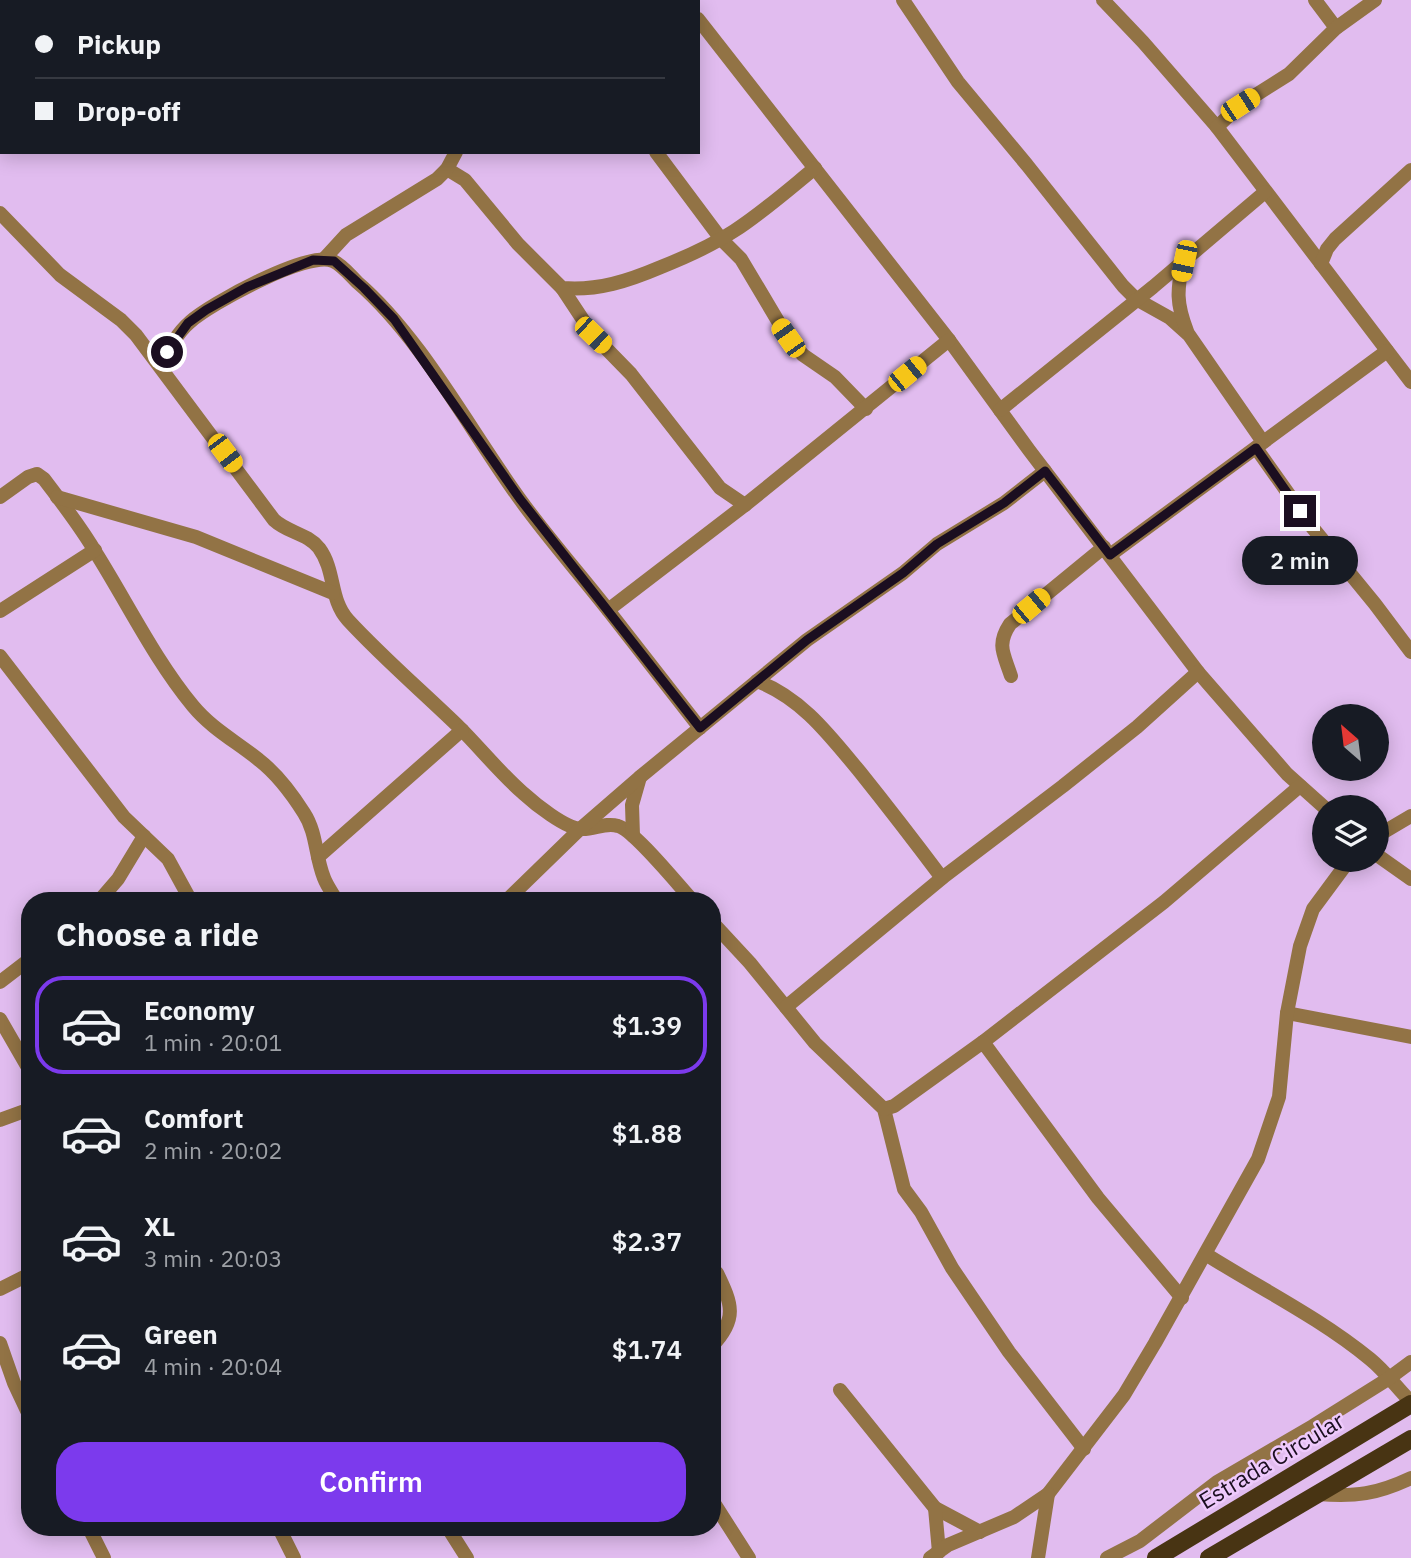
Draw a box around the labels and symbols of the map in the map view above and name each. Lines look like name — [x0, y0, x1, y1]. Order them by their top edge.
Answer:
car — [1217, 85, 1264, 125]
car — [1170, 238, 1199, 284]
car — [571, 313, 616, 357]
car — [768, 315, 809, 361]
route start — [151, 336, 183, 368]
car — [885, 353, 930, 395]
car — [204, 430, 247, 476]
route end — [1284, 495, 1316, 527]
callout: 2 min — [1242, 536, 1358, 584]
car — [1009, 584, 1054, 628]
north arrow — [1312, 704, 1390, 780]
street label: Estrada Circular — [1193, 1405, 1350, 1515]

